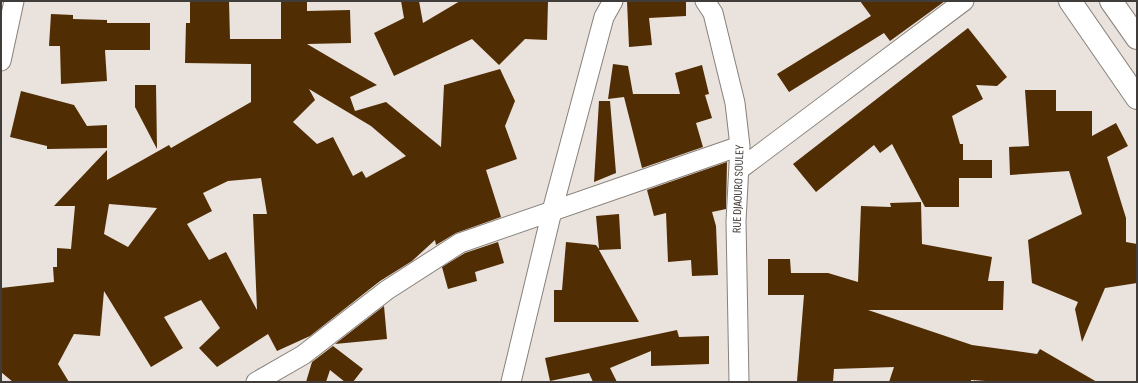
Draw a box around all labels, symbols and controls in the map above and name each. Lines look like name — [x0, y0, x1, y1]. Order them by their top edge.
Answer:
street label: RUE DJAOURO SOULEY — [729, 145, 748, 233]

